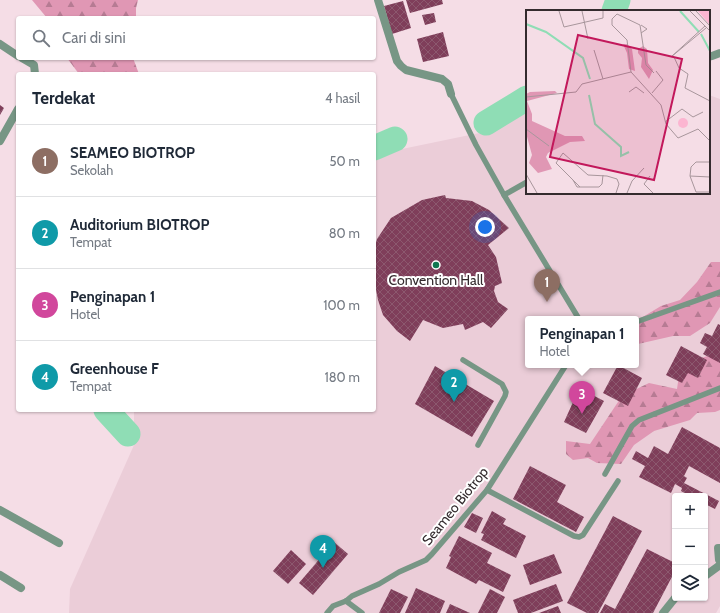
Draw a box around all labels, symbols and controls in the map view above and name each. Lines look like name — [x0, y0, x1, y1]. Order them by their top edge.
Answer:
inset map — [526, 10, 710, 194]
search box — [16, 16, 376, 60]
icon: search — [30, 27, 52, 49]
text: Cari di sini — [62, 29, 126, 47]
text: Terdekat — [32, 88, 95, 108]
text: 4 hasil — [325, 90, 360, 106]
text: SEAMEO BIOTROP — [70, 144, 195, 162]
text: 1 — [43, 153, 47, 169]
text: 50 m — [330, 153, 360, 169]
text: Sekolah — [70, 162, 113, 178]
text: Auditorium BIOTROP — [70, 216, 209, 234]
your location — [475, 217, 495, 237]
text: 2 — [42, 225, 48, 241]
text: 80 m — [329, 225, 360, 241]
text: Tempat — [70, 234, 112, 250]
marker: Convention Hall — [431, 260, 441, 270]
pin: 1 — [534, 269, 560, 302]
place label: Convention Hall — [389, 271, 484, 289]
text: Penginapan 1 — [70, 288, 155, 306]
text: 3 — [41, 297, 49, 313]
text: 100 m — [323, 297, 360, 313]
text: Hotel — [70, 306, 100, 322]
popup — [525, 316, 639, 368]
text: Penginapan 1 — [539, 325, 625, 343]
text: Hotel — [539, 343, 570, 359]
text: Greenhouse F — [70, 360, 159, 378]
text: 4 — [41, 369, 49, 385]
text: 180 m — [324, 369, 360, 385]
pin: 2 — [441, 369, 467, 402]
text: Tempat — [70, 378, 112, 394]
pin: 3 — [569, 381, 595, 414]
street label: Seameo Biotrop — [418, 463, 492, 549]
map controls — [672, 493, 708, 601]
button: + — [672, 493, 708, 529]
button: − — [672, 529, 708, 565]
pin: 4 — [310, 535, 336, 568]
button: layers — [672, 565, 708, 601]

